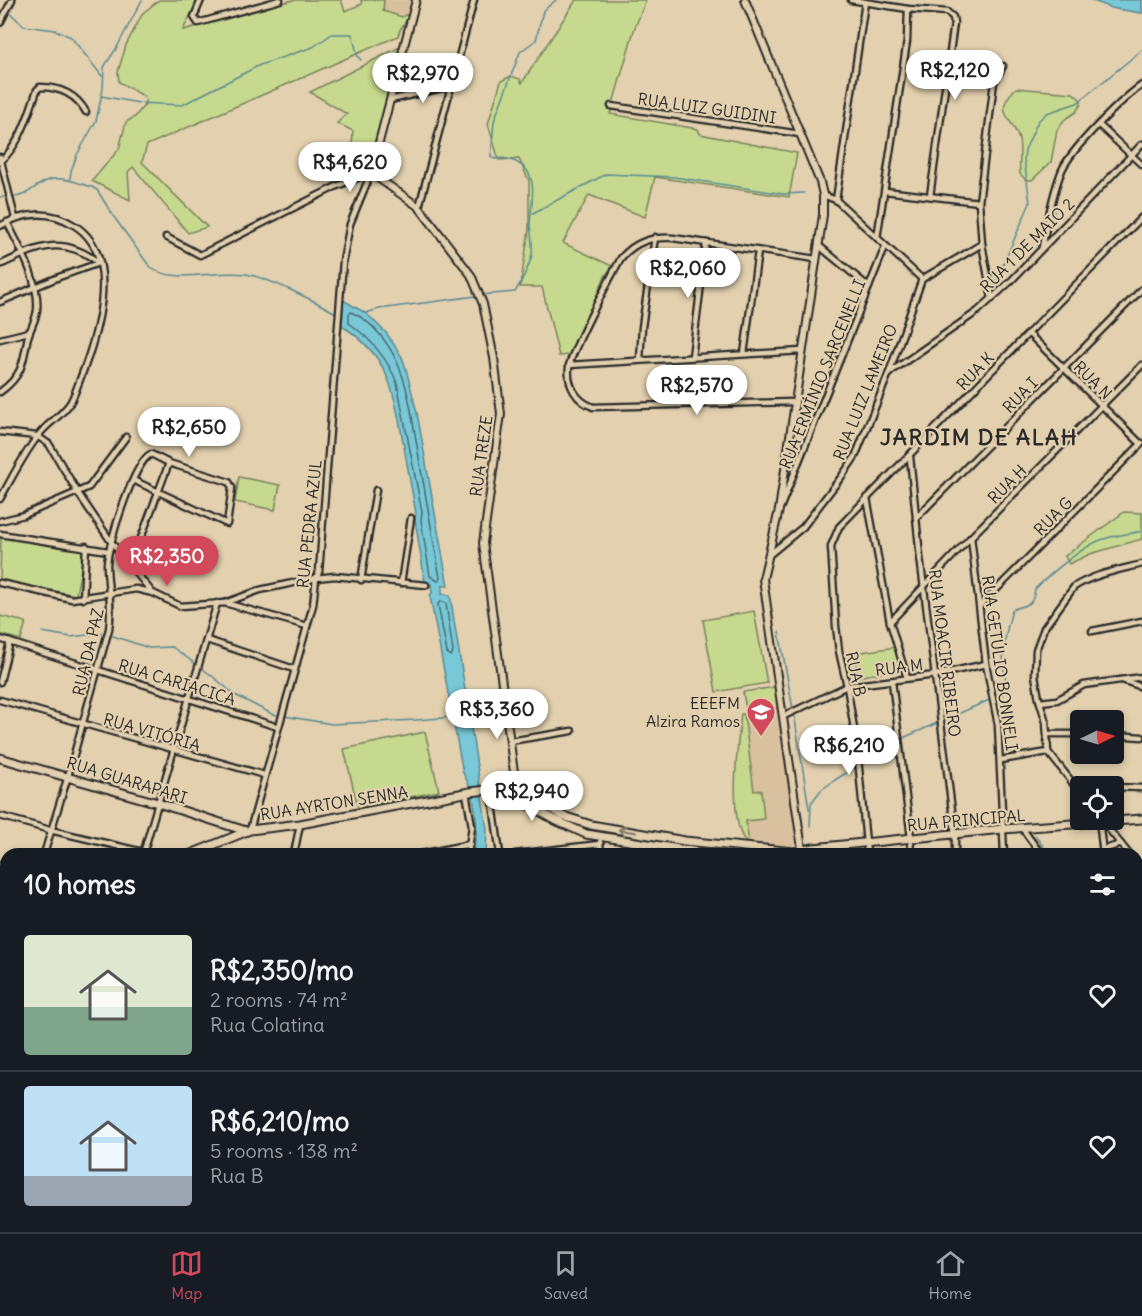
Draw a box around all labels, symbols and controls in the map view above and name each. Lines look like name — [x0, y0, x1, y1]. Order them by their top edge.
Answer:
pin: R$2,120 — [900, 50, 1010, 101]
pin: R$2,970 — [368, 53, 478, 104]
text: R$2,120 — [920, 57, 990, 82]
text: R$2,970 — [386, 60, 460, 85]
street label: RUA LUIZ GUIDINI — [636, 88, 778, 128]
pin: R$4,620 — [295, 142, 405, 193]
text: R$4,620 — [312, 149, 388, 174]
street label: RUA 1 DE MAIO 2 — [976, 194, 1078, 296]
pin: R$2,060 — [633, 248, 743, 299]
text: R$2,060 — [650, 255, 726, 280]
street label: RUA ERMÍNIO SARCENELLI — [775, 276, 869, 472]
street label: RUA LUIZ LAMEIRO — [829, 321, 901, 463]
street label: RUA K — [952, 348, 998, 394]
street label: RUA N — [1070, 357, 1116, 403]
pin: R$2,570 — [642, 365, 752, 416]
text: R$2,570 — [660, 372, 734, 397]
street label: RUA I — [998, 373, 1042, 417]
pin: R$2,650 — [134, 407, 244, 458]
text: R$2,650 — [151, 414, 227, 439]
street label: RUA TREZE — [465, 414, 497, 498]
district label: JARDIM DE ALAH — [880, 423, 1078, 451]
street label: RUA PEDRA AZUL — [292, 459, 326, 589]
street label: RUA H — [983, 460, 1031, 508]
street label: RUA G — [1029, 492, 1077, 540]
pin: R$2,350 — [112, 536, 222, 587]
text: R$2,350 — [130, 543, 204, 568]
street label: RUA MOACIR RIBEIRO — [925, 568, 965, 738]
street label: RUA GETÚLIO BONNELI — [978, 574, 1022, 752]
street label: RUA DA PAZ — [68, 606, 108, 698]
street label: RUA B — [841, 650, 871, 698]
street label: RUA M — [874, 654, 924, 680]
street label: RUA CARIACICA — [116, 655, 238, 709]
pin: R$3,360 — [442, 689, 552, 740]
place label: EEEFM Alzira Ramos — [646, 693, 740, 731]
text: R$3,360 — [459, 696, 535, 721]
school or university icon: EEEFM Alzira Ramos — [745, 696, 777, 738]
street label: RUA VITÓRIA — [101, 709, 203, 755]
north arrow — [1070, 710, 1124, 764]
map controls — [1070, 710, 1124, 830]
pin: R$6,210 — [794, 725, 904, 776]
text: R$6,210 — [813, 732, 885, 757]
street label: RUA GUARAPARI — [64, 752, 190, 808]
pin: R$2,940 — [477, 771, 587, 822]
button: locate — [1070, 776, 1124, 830]
text: R$2,940 — [494, 778, 570, 803]
street label: RUA AYRTON SENNA — [259, 781, 409, 825]
street label: RUA PRINCIPAL — [906, 805, 1026, 835]
one-way arrow — [618, 826, 638, 837]
text: 10 homes — [24, 868, 136, 901]
icon: filters — [1086, 868, 1119, 901]
text: R$2,350/mo — [210, 954, 354, 987]
icon: home — [72, 959, 144, 1031]
icon: heart — [1086, 979, 1119, 1012]
text: 2 rooms · 74 m² — [210, 987, 347, 1012]
text: Rua Colatina — [210, 1012, 325, 1037]
text: R$6,210/mo — [210, 1105, 349, 1138]
icon: home — [72, 1110, 144, 1182]
icon: heart — [1086, 1130, 1119, 1163]
text: 5 rooms · 138 m² — [210, 1138, 358, 1163]
text: Rua B — [210, 1163, 263, 1188]
tab: Map — [170, 1247, 203, 1303]
tab: Saved — [544, 1247, 588, 1303]
tab: Home — [929, 1247, 972, 1303]

